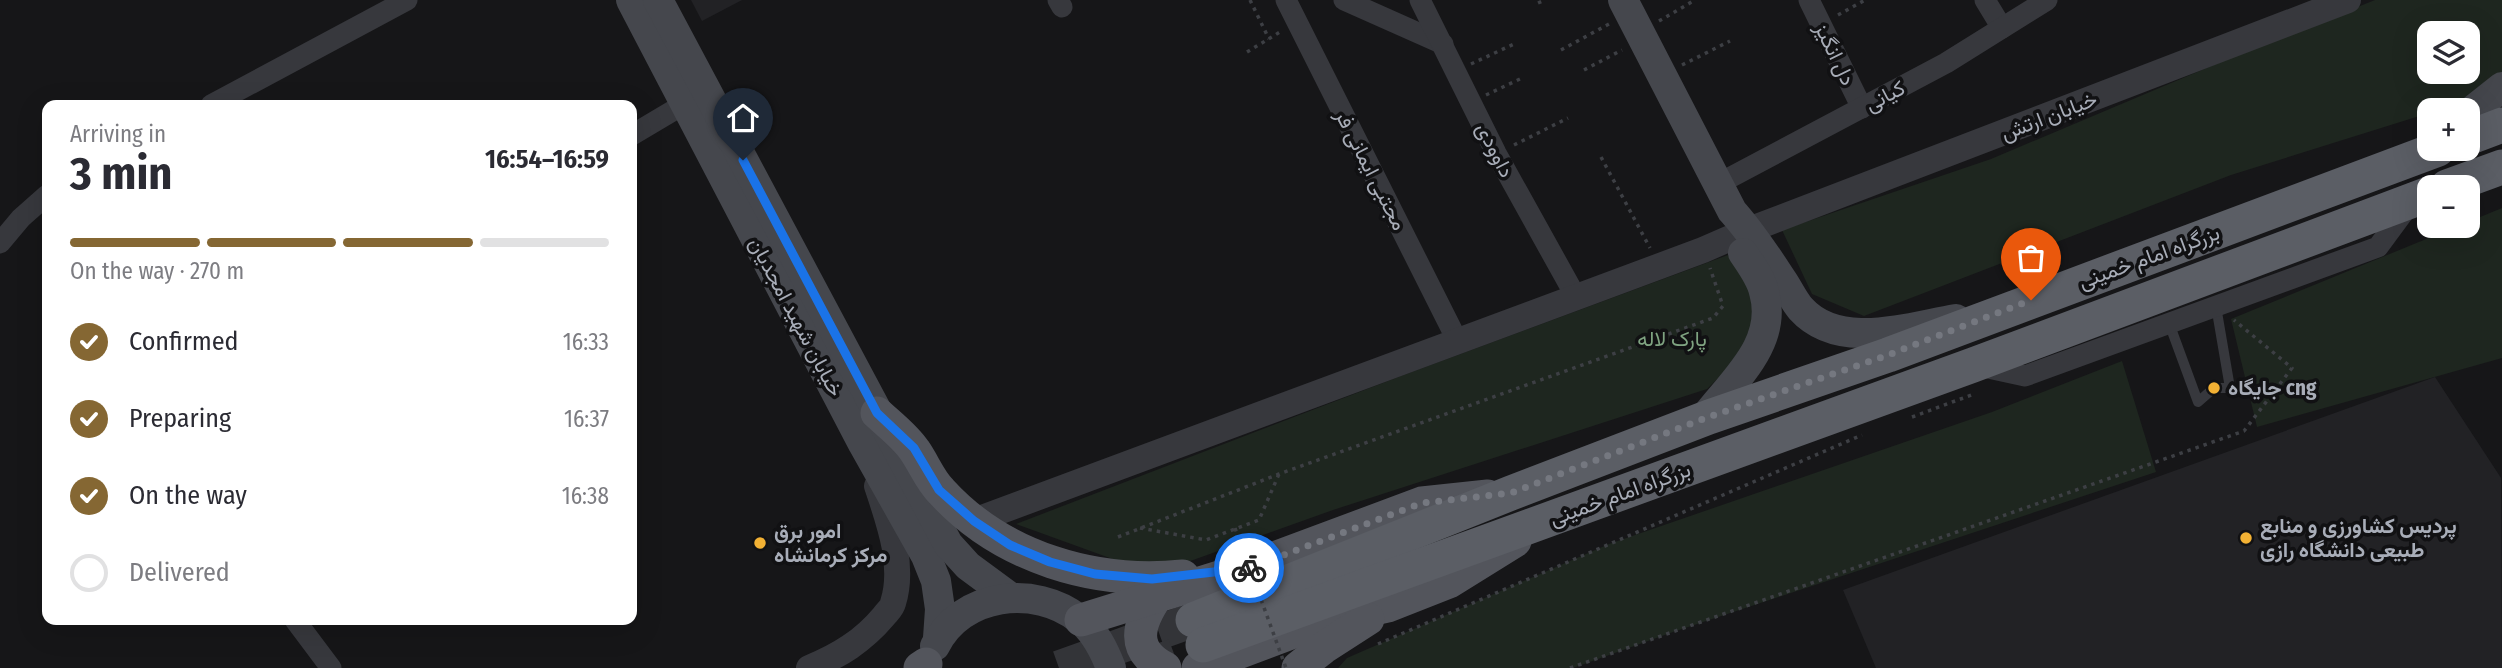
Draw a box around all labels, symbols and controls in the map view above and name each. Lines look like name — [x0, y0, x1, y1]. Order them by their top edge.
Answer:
street label: دل انگیز — [1808, 18, 1861, 90]
map controls — [2417, 21, 2480, 238]
button: layers — [2417, 21, 2480, 84]
street label: کیانی — [1860, 75, 1910, 117]
street label: خیابان ارتش — [1997, 86, 2101, 146]
pin — [713, 88, 773, 160]
button: + — [2417, 98, 2480, 161]
icon: home — [724, 99, 762, 137]
street label: مجتبی ایمانی فر — [1329, 104, 1413, 235]
street label: داوودی — [1470, 118, 1520, 182]
text: Arriving in — [70, 120, 166, 148]
text: 16:54–16:59 — [485, 144, 609, 175]
text: 3 min — [70, 146, 172, 201]
button: − — [2417, 175, 2480, 238]
street label: بزرگراه امام خمینی — [2075, 219, 2223, 296]
pin — [2001, 228, 2061, 300]
street label: خیابان شهید امجدیان — [743, 233, 849, 401]
icon: bag — [2012, 239, 2050, 277]
text: On the way · 270 m — [70, 257, 244, 285]
icon: check — [70, 323, 108, 361]
text: Confirmed — [129, 326, 239, 357]
park label: پارک لاله — [1637, 326, 1707, 353]
text: 16:33 — [563, 328, 609, 356]
place label: جایگاه cng — [2228, 375, 2317, 401]
marker: جایگاه cng — [2206, 380, 2222, 396]
icon: check — [70, 400, 108, 438]
text: Preparing — [129, 403, 231, 434]
text: 16:37 — [564, 405, 609, 433]
street label: بزرگراه امام خمینی — [1546, 456, 1694, 533]
icon: check — [70, 477, 108, 515]
text: On the way — [129, 480, 247, 511]
text: 16:38 — [562, 482, 609, 510]
place label: پردیس کشاورزی و منابع طبیعی دانشگاه رازی — [2260, 513, 2457, 563]
place label: امور برق مرکز کرمانشاه — [774, 518, 887, 568]
marker: پردیس کشاورزی و منابع طبیعی دانشگاه رازی — [2238, 530, 2254, 546]
courier — [1214, 533, 1284, 603]
marker: امور برق مرکز کرمانشاه — [752, 535, 768, 551]
icon: bike — [1230, 549, 1268, 587]
text: Delivered — [129, 557, 230, 588]

